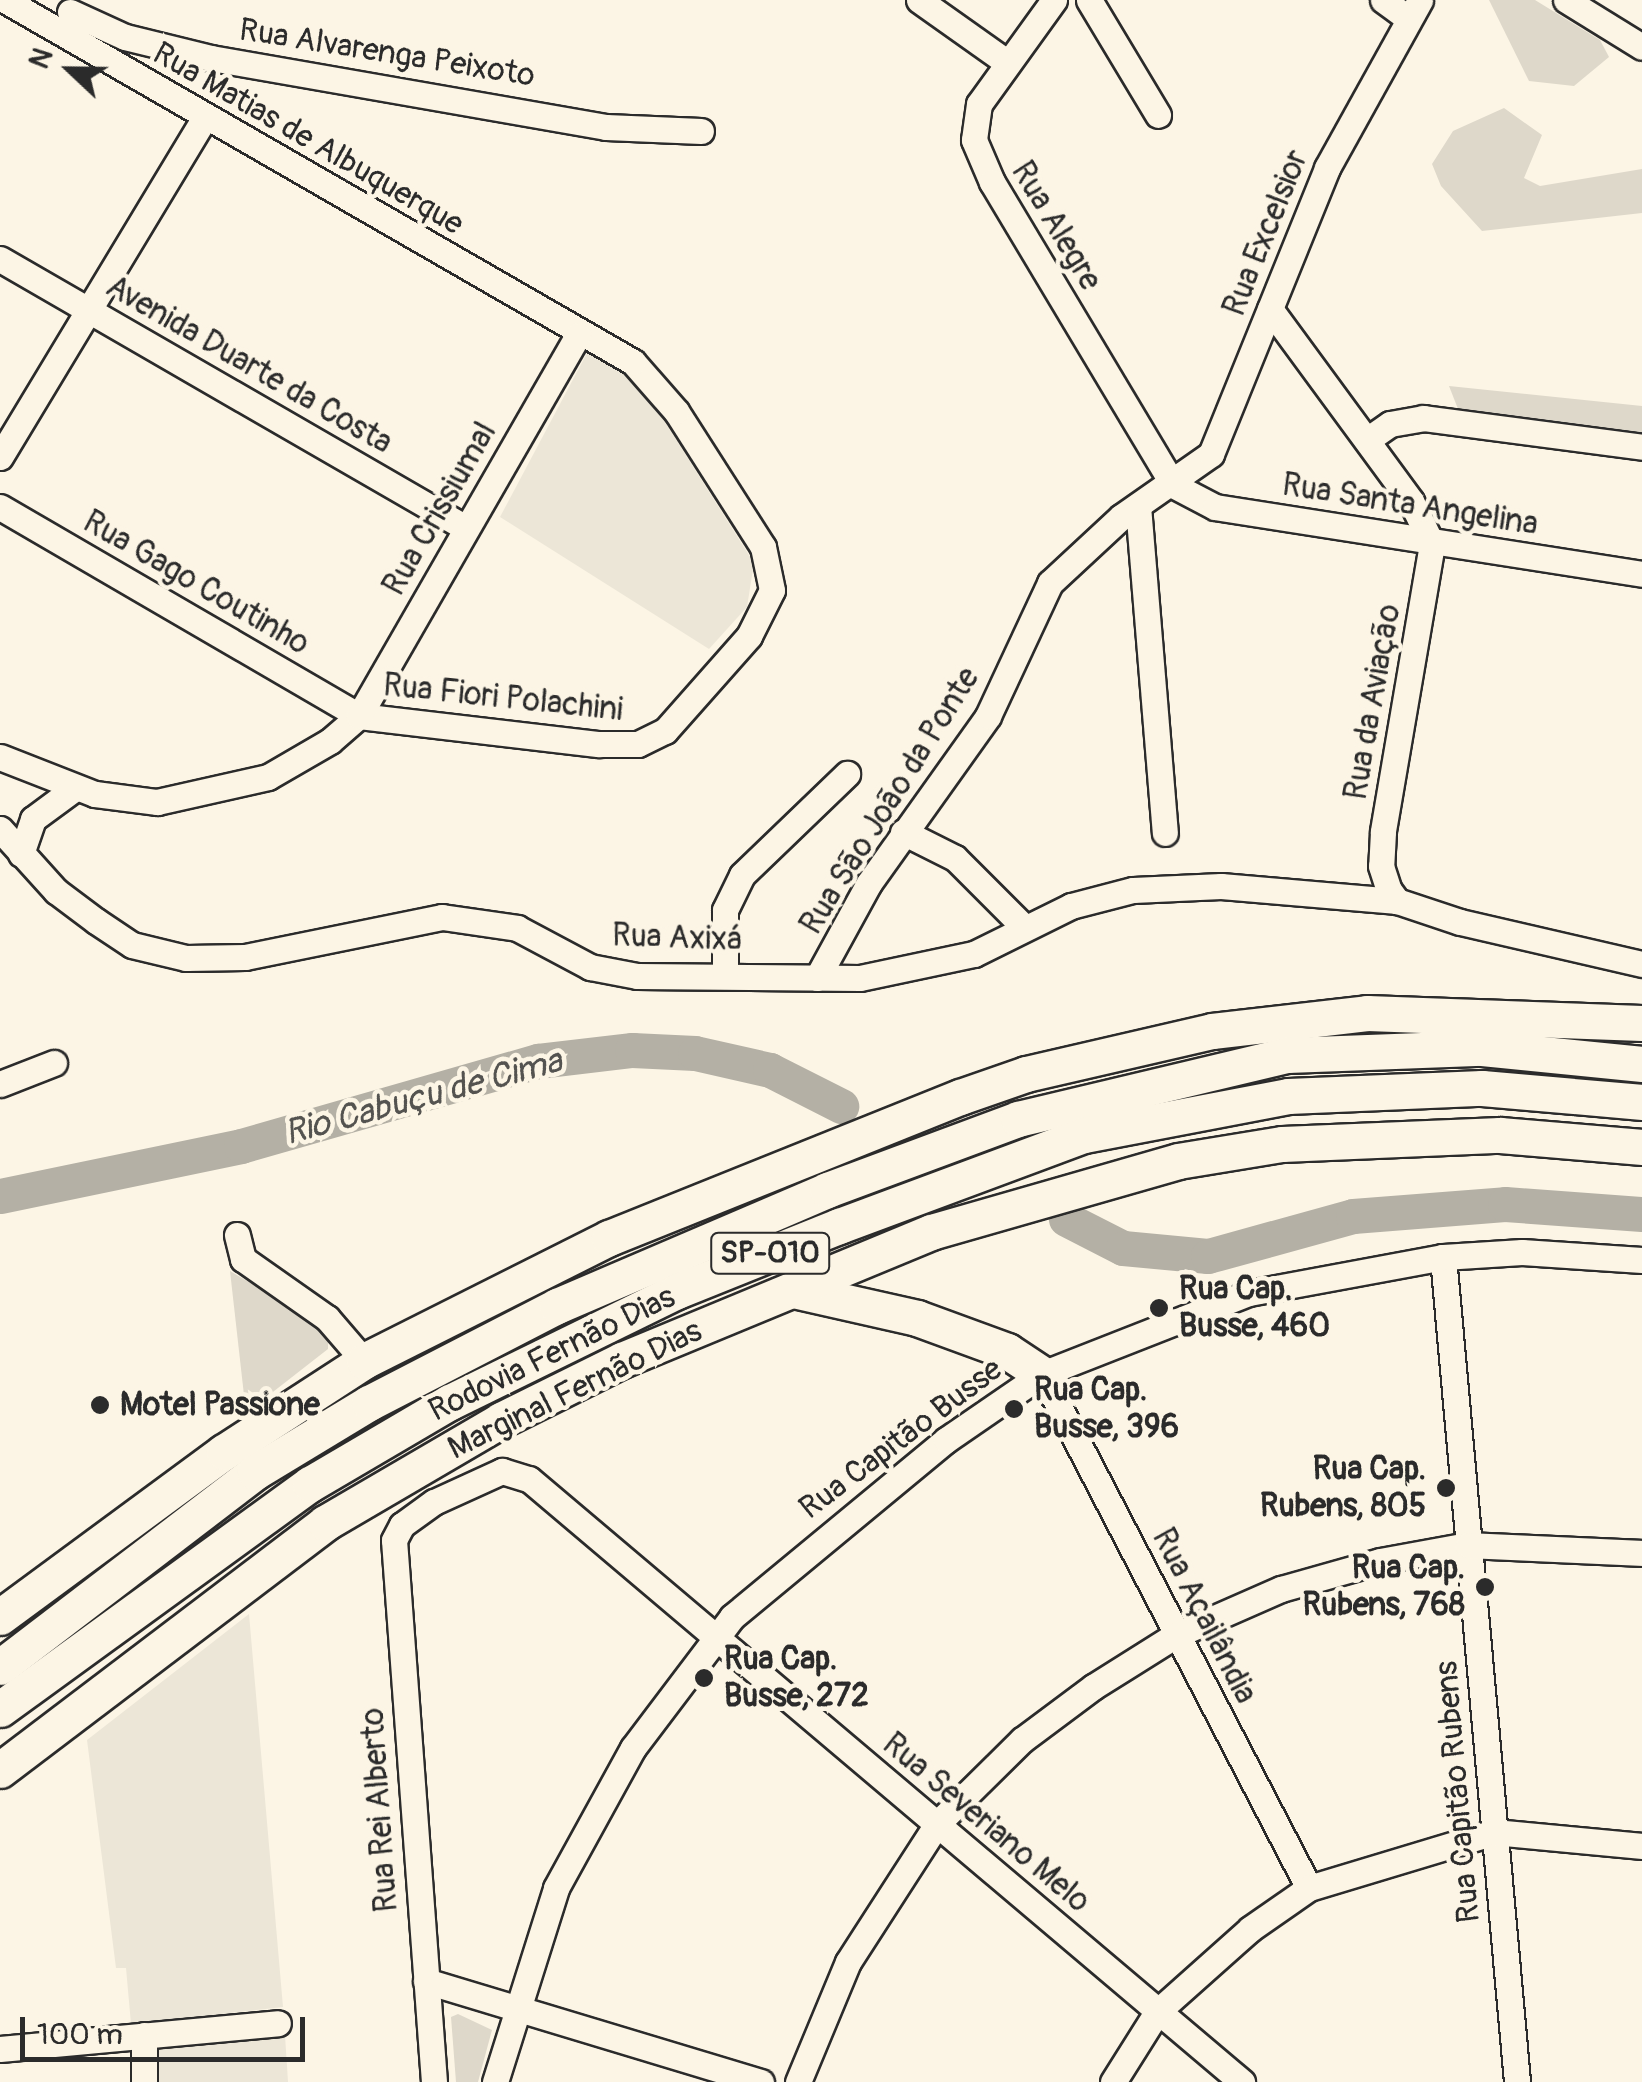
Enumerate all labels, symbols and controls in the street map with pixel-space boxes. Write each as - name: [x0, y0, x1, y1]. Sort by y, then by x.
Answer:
- street label: Rua Alvarenga Peixoto: [237, 11, 537, 95]
- north arrow: [20, 20, 120, 120]
- street label: Rua Matias de Albuquerque: [146, 34, 470, 244]
- text: N: [22, 43, 61, 74]
- street label: Rua Excelsior: [1215, 144, 1317, 322]
- street label: Rua Alegre: [1003, 155, 1109, 297]
- street label: Avenida Duarte da Costa: [99, 267, 399, 463]
- street label: Rua Crissiumal: [375, 416, 505, 602]
- street label: Rua Santa Angelina: [1279, 466, 1541, 544]
- street label: Rua Gago Coutinho: [76, 503, 316, 663]
- street label: Rua da Aviação: [1337, 601, 1409, 803]
- street label: Rua São João da Ponte: [792, 660, 988, 942]
- street label: Rua Fiori Polachini: [381, 666, 625, 730]
- street label: Rua Axixá: [611, 917, 743, 959]
- water label: Rio Cabuçu de Cima: [280, 1040, 566, 1154]
- road number: SP-010: [710, 1228, 830, 1278]
- place label: Rua Cap. Busse, 460: [1179, 1271, 1330, 1346]
- street label: Rodovia Fernão Dias: [423, 1278, 681, 1430]
- marker: Rua Cap. Busse, 460: [1148, 1297, 1170, 1319]
- street label: Marginal Fernão Dias: [442, 1312, 708, 1468]
- street label: Rua Capitão Busse: [792, 1350, 1010, 1528]
- place label: Rua Cap. Busse, 396: [1034, 1372, 1179, 1447]
- place label: Motel Passione: [120, 1386, 320, 1424]
- marker: Motel Passione: [89, 1394, 111, 1416]
- marker: Rua Cap. Busse, 396: [1003, 1398, 1025, 1420]
- place label: Rua Cap. Rubens, 805: [1260, 1451, 1426, 1526]
- marker: Rua Cap. Rubens, 805: [1435, 1477, 1457, 1499]
- street label: Rua Açailândia: [1143, 1522, 1265, 1710]
- place label: Rua Cap. Rubens, 768: [1303, 1550, 1465, 1625]
- marker: Rua Cap. Rubens, 768: [1474, 1576, 1496, 1598]
- place label: Rua Cap. Busse, 272: [724, 1641, 869, 1716]
- street label: Rua Capitão Rubens: [1427, 1659, 1489, 1925]
- marker: Rua Cap. Busse, 272: [693, 1667, 715, 1689]
- street label: Rua Rei Alberto: [354, 1707, 406, 1913]
- street label: Rua Severiano Melo: [875, 1725, 1097, 1921]
- scale bar: [25, 1997, 310, 2059]
- text: 100 m: [37, 2016, 123, 2053]

